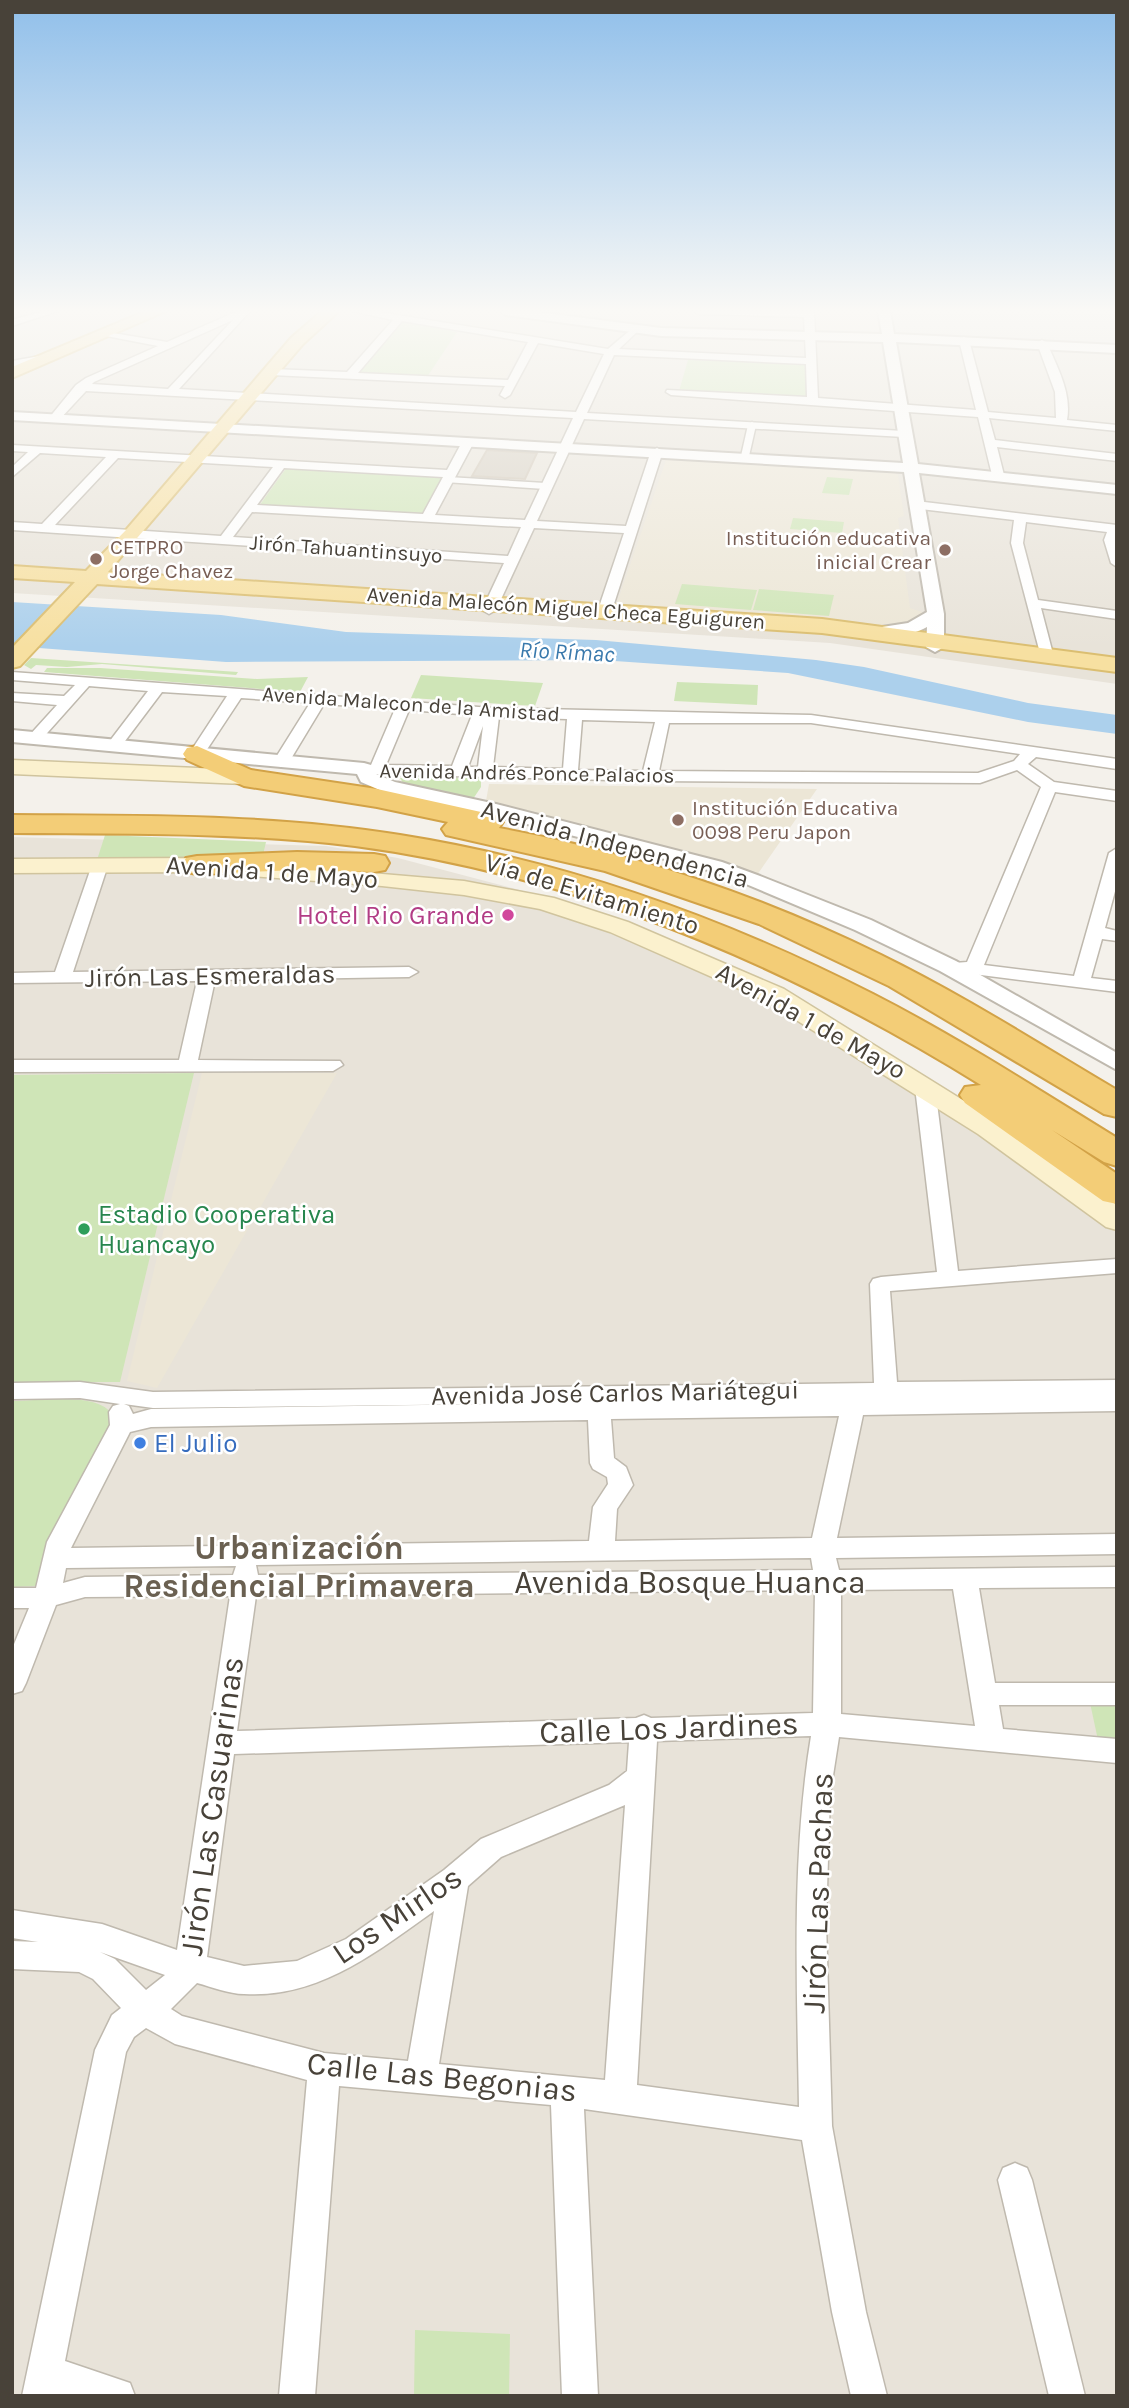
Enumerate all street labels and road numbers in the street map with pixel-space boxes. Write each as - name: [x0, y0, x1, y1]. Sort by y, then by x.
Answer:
- street label: Jirón Tahuantinsuyo: [249, 530, 443, 568]
- street label: Avenida Malecón Miguel Checa Eguiguren: [366, 582, 766, 634]
- street label: Avenida Malecon de la Amistad: [261, 682, 561, 726]
- street label: Avenida Andrés Ponce Palacios: [379, 758, 675, 788]
- street label: Avenida Independencia: [478, 793, 752, 895]
- street label: Vía de Evitamiento: [481, 847, 703, 941]
- street label: Avenida 1 de Mayo: [165, 849, 379, 895]
- street label: Avenida 1 de Mayo: [711, 956, 911, 1086]
- street label: Jirón Las Esmeraldas: [85, 958, 335, 994]
- street label: Avenida José Carlos Mariátegui: [431, 1374, 799, 1412]
- street label: Avenida Bosque Huanca: [514, 1564, 866, 1601]
- street label: Jirón Las Casuarinas: [173, 1654, 251, 1958]
- street label: Calle Los Jardines: [539, 1705, 799, 1751]
- street label: Jirón Las Pachas: [795, 1772, 841, 2014]
- street label: Los Mirlos: [325, 1858, 469, 1972]
- street label: Calle Las Begonias: [305, 2044, 579, 2110]

